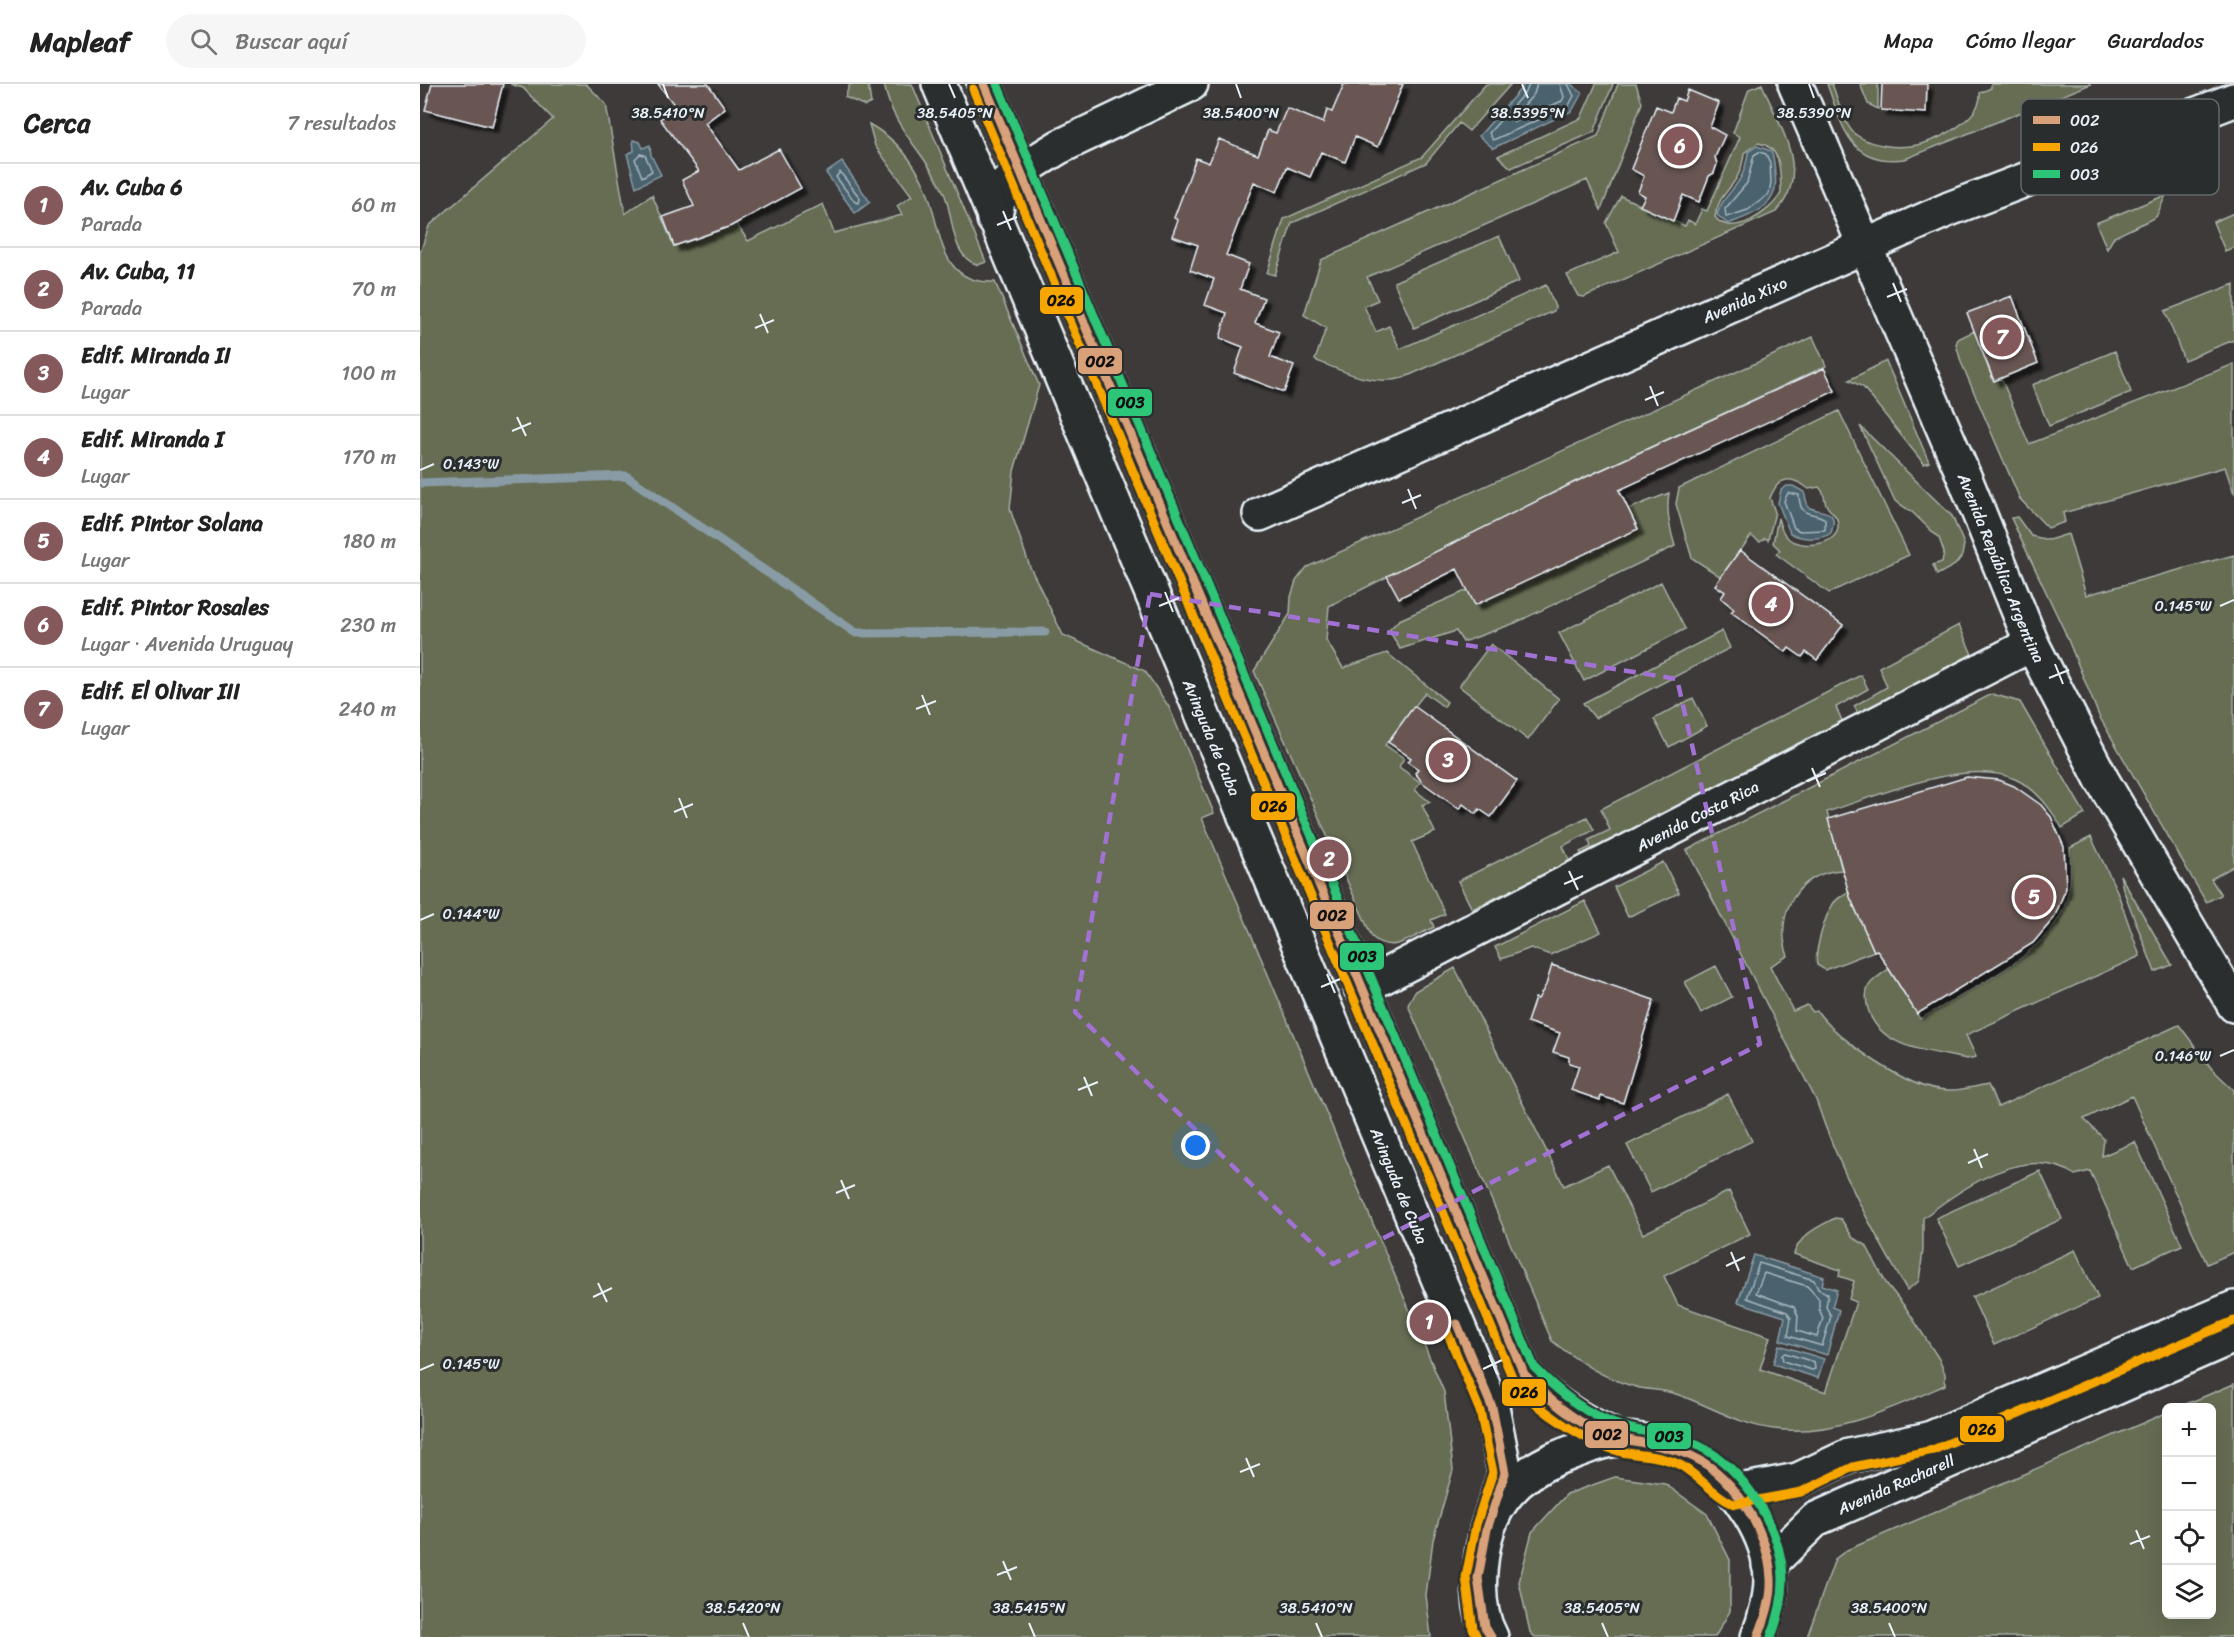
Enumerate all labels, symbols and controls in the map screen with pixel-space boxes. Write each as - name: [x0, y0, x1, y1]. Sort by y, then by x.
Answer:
- search box: [166, 14, 586, 68]
- text: Mapleaf: [30, 17, 130, 66]
- text: Buscar aquí: [235, 22, 347, 61]
- text: Mapa: [1884, 22, 1933, 60]
- text: Cómo llegar: [1966, 22, 2075, 60]
- text: Guardados: [2108, 22, 2204, 60]
- icon: search: [187, 25, 220, 58]
- legend: [2021, 99, 2219, 195]
- text: Cerca: [24, 100, 90, 146]
- text: 38.5410°N: [631, 100, 705, 126]
- text: 38.5405°N: [917, 100, 994, 126]
- text: 38.5400°N: [1203, 100, 1280, 126]
- text: 38.5395°N: [1491, 100, 1566, 126]
- text: 38.5390°N: [1777, 100, 1852, 126]
- text: 7 resultados: [288, 106, 396, 141]
- text: 002: [2070, 106, 2099, 135]
- pin: 6: [1660, 124, 1700, 168]
- text: 026: [2070, 133, 2098, 162]
- text: 003: [2070, 160, 2099, 189]
- text: Av. Cuba 6: [81, 168, 183, 207]
- text: 1: [39, 188, 48, 223]
- text: 60 m: [351, 188, 396, 223]
- text: Parada: [81, 207, 142, 242]
- text: Av. Cuba, 11: [81, 252, 195, 291]
- street label: Avenida Xixo: [1697, 268, 1792, 331]
- text: 2: [38, 272, 49, 307]
- text: 70 m: [351, 272, 396, 307]
- line badge: 026: [1039, 286, 1084, 315]
- text: 026: [1047, 286, 1075, 315]
- text: Parada: [81, 291, 142, 326]
- pin: 7: [1982, 314, 2022, 360]
- text: Edif. Miranda II: [81, 336, 231, 375]
- line badge: 002: [1077, 347, 1123, 375]
- text: 002: [1085, 347, 1115, 376]
- text: 3: [38, 356, 49, 391]
- text: 100 m: [342, 356, 396, 391]
- text: Lugar: [81, 375, 129, 410]
- line badge: 003: [1107, 388, 1153, 417]
- text: 003: [1115, 388, 1145, 417]
- text: Edif. Miranda I: [81, 420, 224, 459]
- text: 4: [37, 440, 50, 475]
- text: 170 m: [343, 440, 396, 475]
- text: 0.143°W: [443, 451, 499, 477]
- text: Lugar: [81, 459, 129, 494]
- street label: Avenida República Argentina: [1949, 467, 2054, 668]
- text: Edif. Pintor Solana: [81, 504, 263, 543]
- text: 5: [37, 524, 50, 559]
- text: 180 m: [342, 524, 396, 559]
- text: Lugar: [81, 543, 129, 578]
- pin: 4: [1752, 582, 1790, 626]
- text: Edif. Pintor Rosales: [81, 588, 269, 627]
- text: 0.145°W: [2155, 593, 2212, 619]
- text: 6: [38, 608, 49, 643]
- text: 230 m: [340, 608, 396, 643]
- text: Lugar · Avenida Uruguay: [81, 627, 293, 662]
- text: Edif. El Olivar III: [81, 672, 240, 711]
- street label: Avinguda de Cuba: [1174, 673, 1249, 800]
- text: 7: [38, 692, 49, 727]
- text: 240 m: [339, 692, 396, 727]
- text: Lugar: [81, 711, 129, 746]
- pin: 3: [1428, 738, 1468, 782]
- street label: Avenida Costa Rica: [1630, 772, 1764, 860]
- line badge: 026: [1250, 792, 1296, 821]
- text: 026: [1259, 792, 1287, 821]
- pin: 2: [1310, 836, 1348, 882]
- pin: 5: [2014, 874, 2054, 920]
- text: 0.144°W: [442, 901, 500, 927]
- line badge: 002: [1309, 901, 1355, 930]
- text: 002: [1317, 901, 1347, 930]
- line badge: 003: [1339, 942, 1385, 971]
- text: 003: [1347, 942, 1377, 971]
- text: 0.146°W: [2155, 1043, 2212, 1069]
- street label: Avinguda de Cuba: [1362, 1122, 1437, 1249]
- your location: [1181, 1131, 1210, 1160]
- pin: 1: [1410, 1300, 1448, 1344]
- text: 0.145°W: [443, 1351, 500, 1377]
- line badge: 026: [1501, 1378, 1547, 1407]
- text: 026: [1510, 1378, 1538, 1407]
- map controls: [2162, 1403, 2216, 1619]
- button: +: [2162, 1403, 2216, 1457]
- line badge: 026: [1959, 1415, 2005, 1443]
- text: 026: [1968, 1415, 1996, 1444]
- line badge: 002: [1584, 1420, 1629, 1449]
- text: 002: [1592, 1420, 1622, 1449]
- line badge: 003: [1646, 1422, 1692, 1450]
- text: 003: [1654, 1422, 1684, 1451]
- street label: Avenida Racharell: [1832, 1445, 1960, 1523]
- button: −: [2162, 1457, 2216, 1511]
- button: locate: [2162, 1511, 2216, 1565]
- button: layers: [2162, 1565, 2216, 1619]
- text: 38.5420°N: [705, 1595, 781, 1621]
- text: 38.5415°N: [993, 1595, 1066, 1621]
- text: 38.5410°N: [1279, 1595, 1353, 1621]
- text: 38.5405°N: [1564, 1595, 1641, 1621]
- text: 38.5400°N: [1851, 1595, 1928, 1621]

